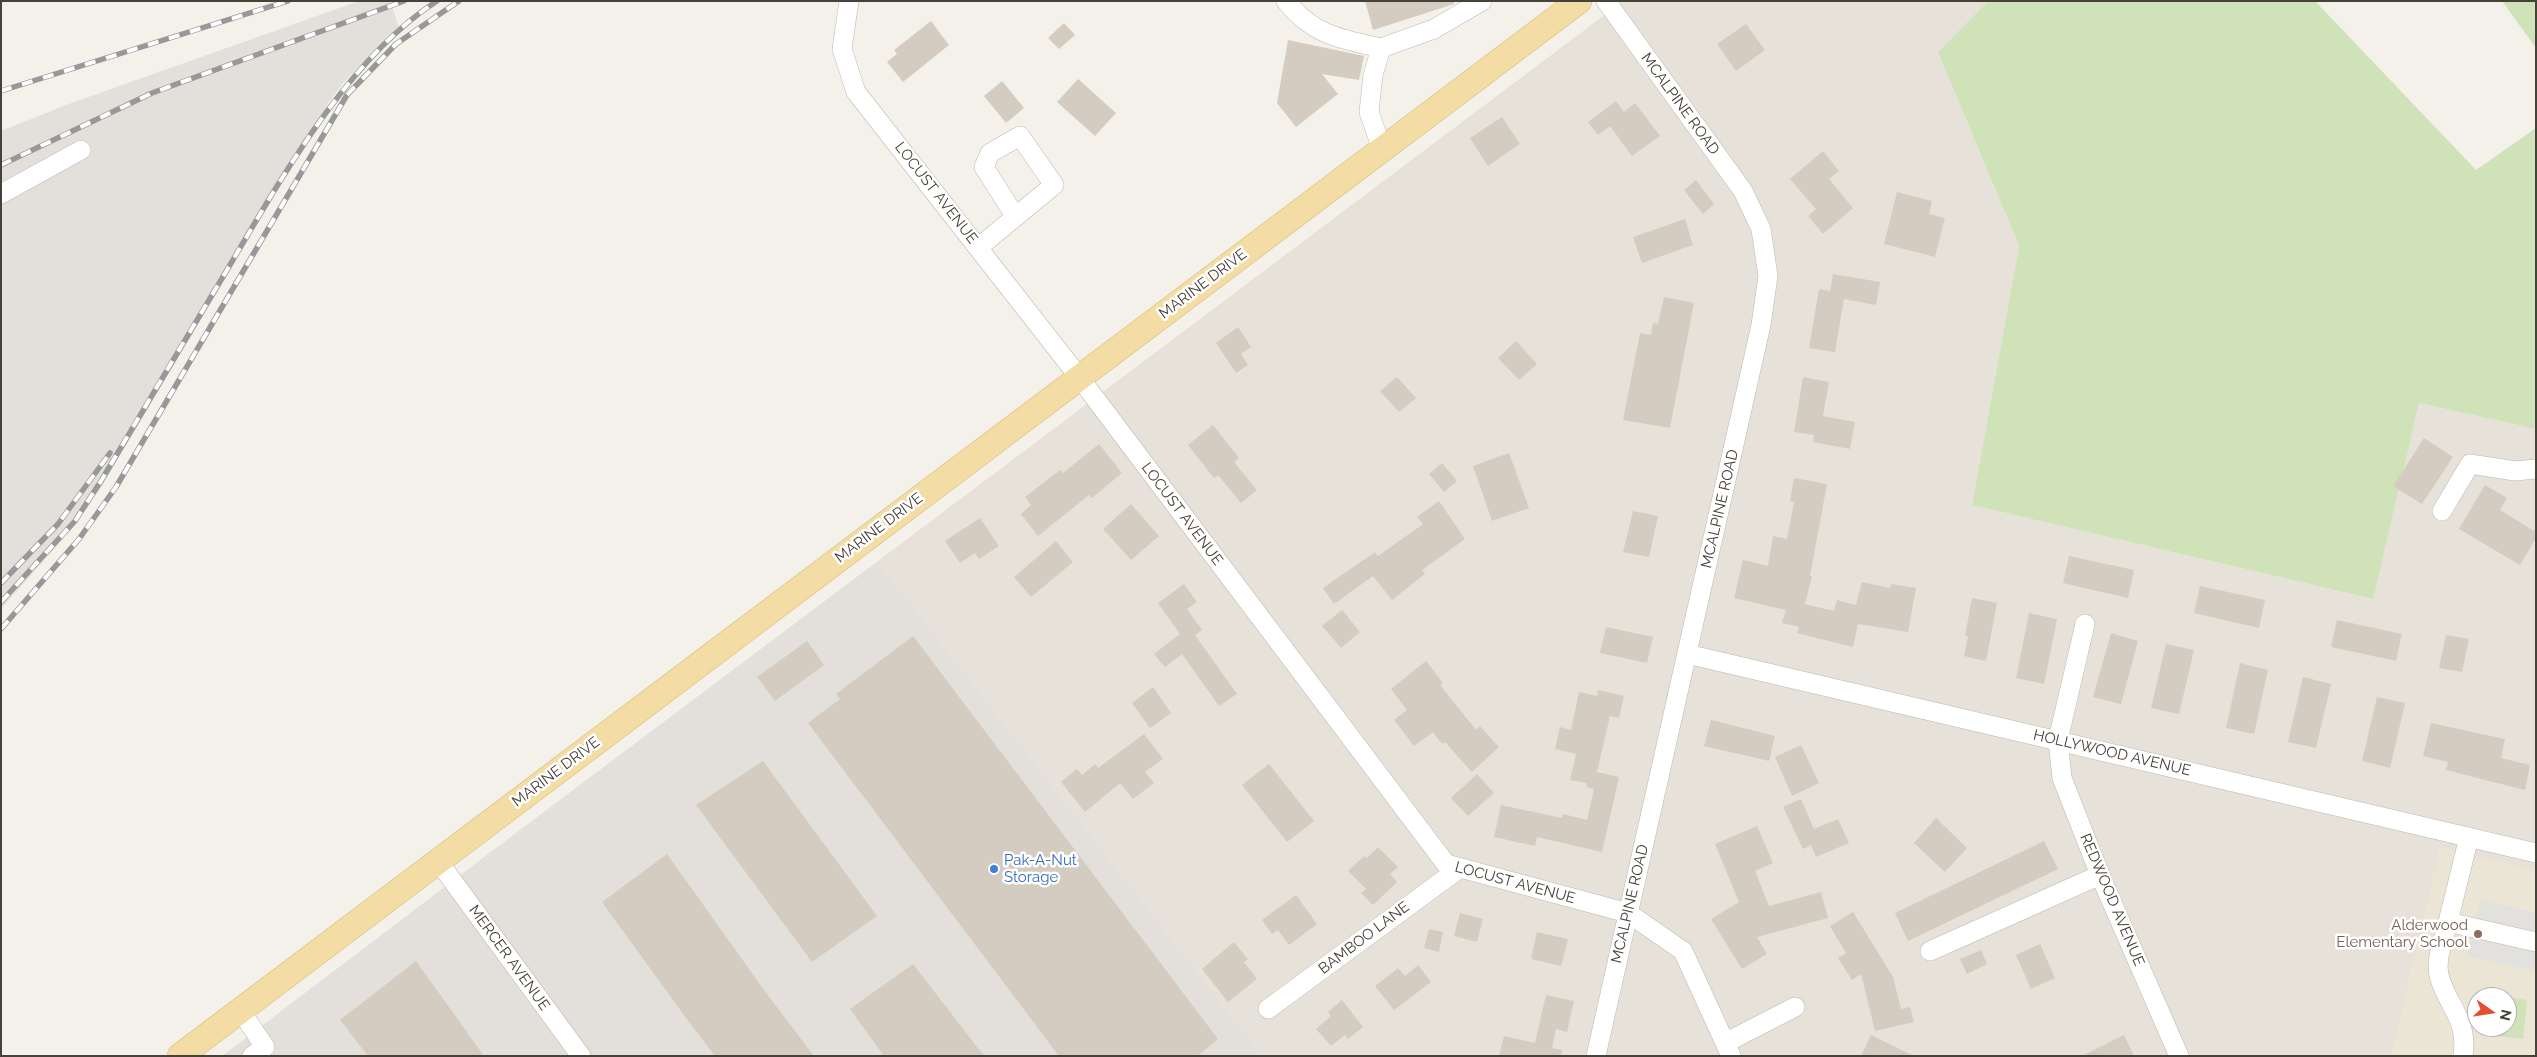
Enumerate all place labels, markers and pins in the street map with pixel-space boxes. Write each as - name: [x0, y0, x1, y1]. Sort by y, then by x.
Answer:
- place label: Pak-A-Nut Storage: [1004, 851, 1077, 886]
- marker: Pak-A-Nut Storage: [988, 863, 1000, 875]
- place label: Alderwood Elementary School: [2336, 916, 2468, 951]
- marker: Alderwood Elementary School: [2472, 928, 2484, 940]

